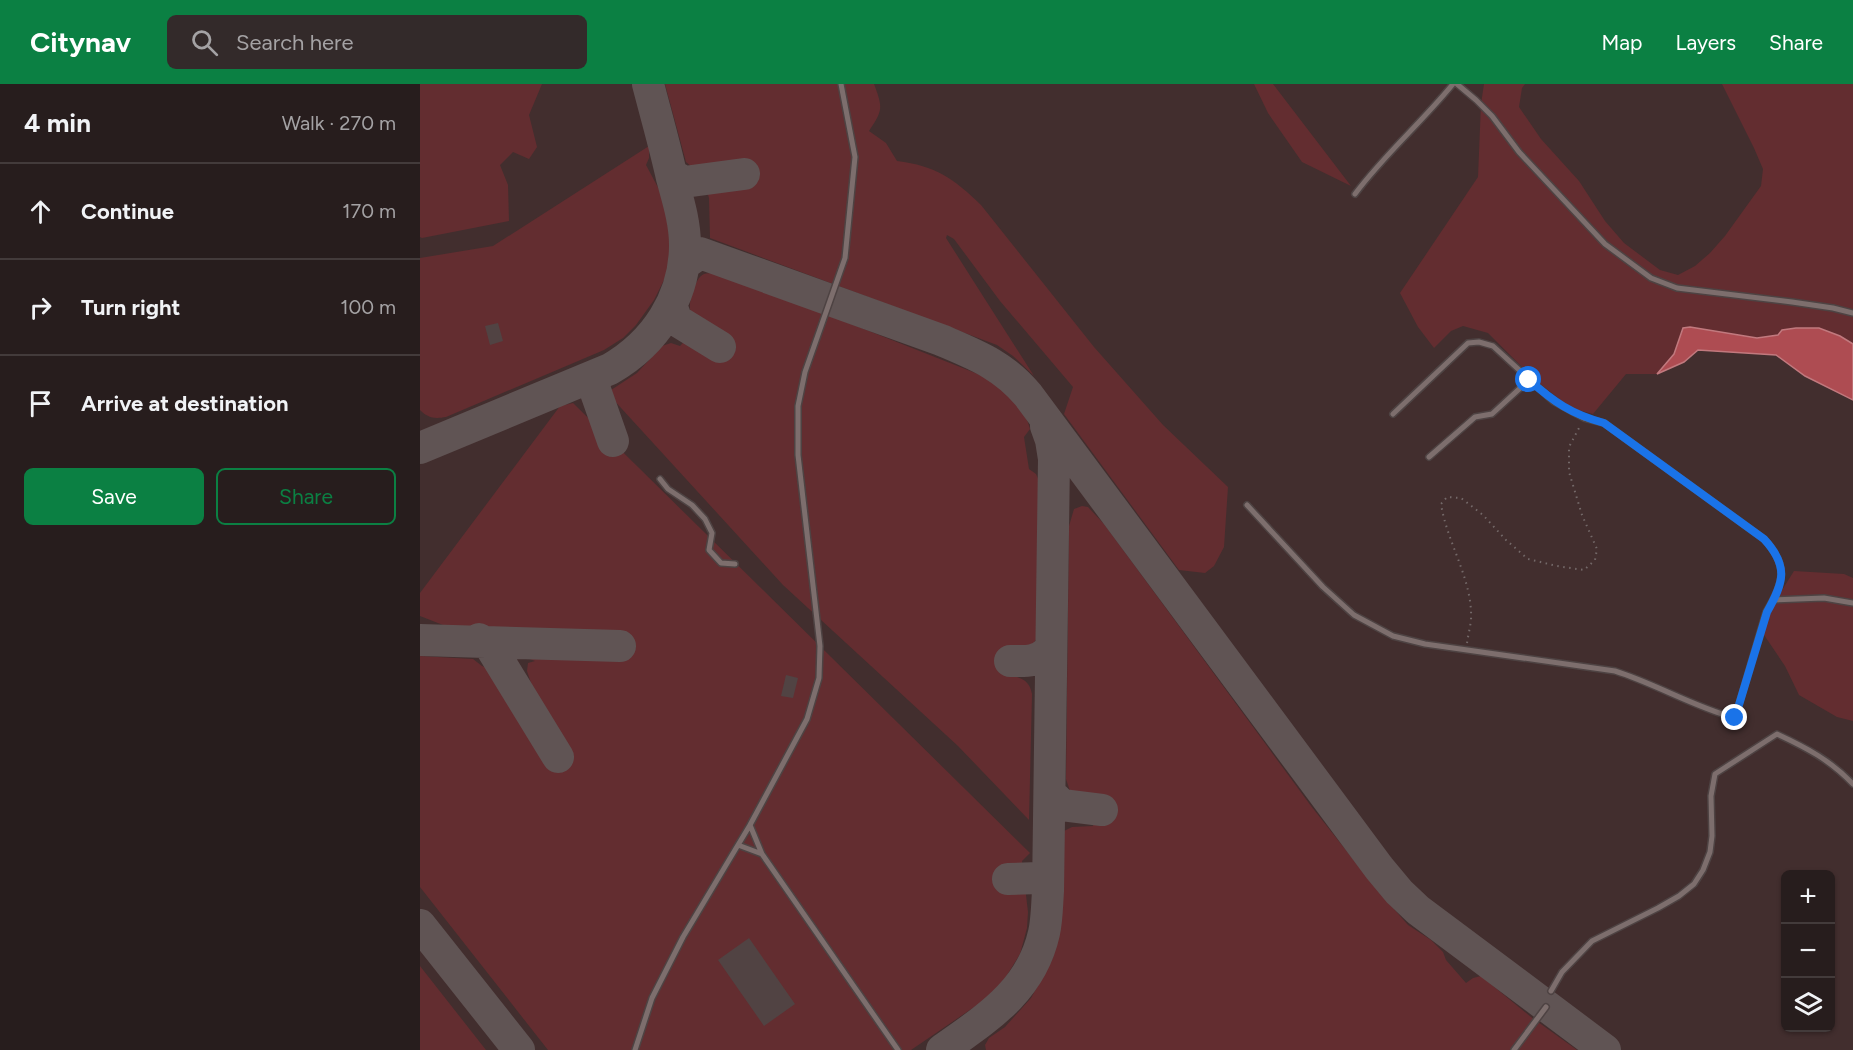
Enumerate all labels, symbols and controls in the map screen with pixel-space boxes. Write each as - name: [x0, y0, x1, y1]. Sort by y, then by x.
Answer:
- search box: [167, 15, 587, 69]
- text: Citynav: [30, 25, 131, 59]
- icon: search: [188, 26, 221, 59]
- text: Search here: [236, 29, 354, 56]
- text: Map: [1602, 30, 1642, 55]
- text: Layers: [1675, 30, 1736, 55]
- text: Share: [1769, 30, 1823, 55]
- text: 4 min: [24, 107, 91, 139]
- text: Walk · 270 m: [282, 111, 396, 135]
- icon: ahead: [24, 195, 57, 228]
- text: Continue: [81, 198, 174, 225]
- text: 170 m: [342, 199, 396, 223]
- icon: right: [24, 291, 57, 324]
- text: Turn right: [81, 294, 180, 321]
- text: 100 m: [340, 295, 396, 319]
- route start: [1515, 366, 1541, 392]
- icon: arrive: [24, 387, 57, 420]
- text: Arrive at destination: [81, 390, 289, 417]
- button: Save: [24, 468, 204, 525]
- button: Share: [216, 468, 396, 525]
- route end: [1721, 704, 1747, 730]
- map controls: [1781, 870, 1835, 1032]
- button: +: [1781, 870, 1835, 924]
- button: −: [1781, 924, 1835, 978]
- button: layers: [1781, 978, 1835, 1032]

